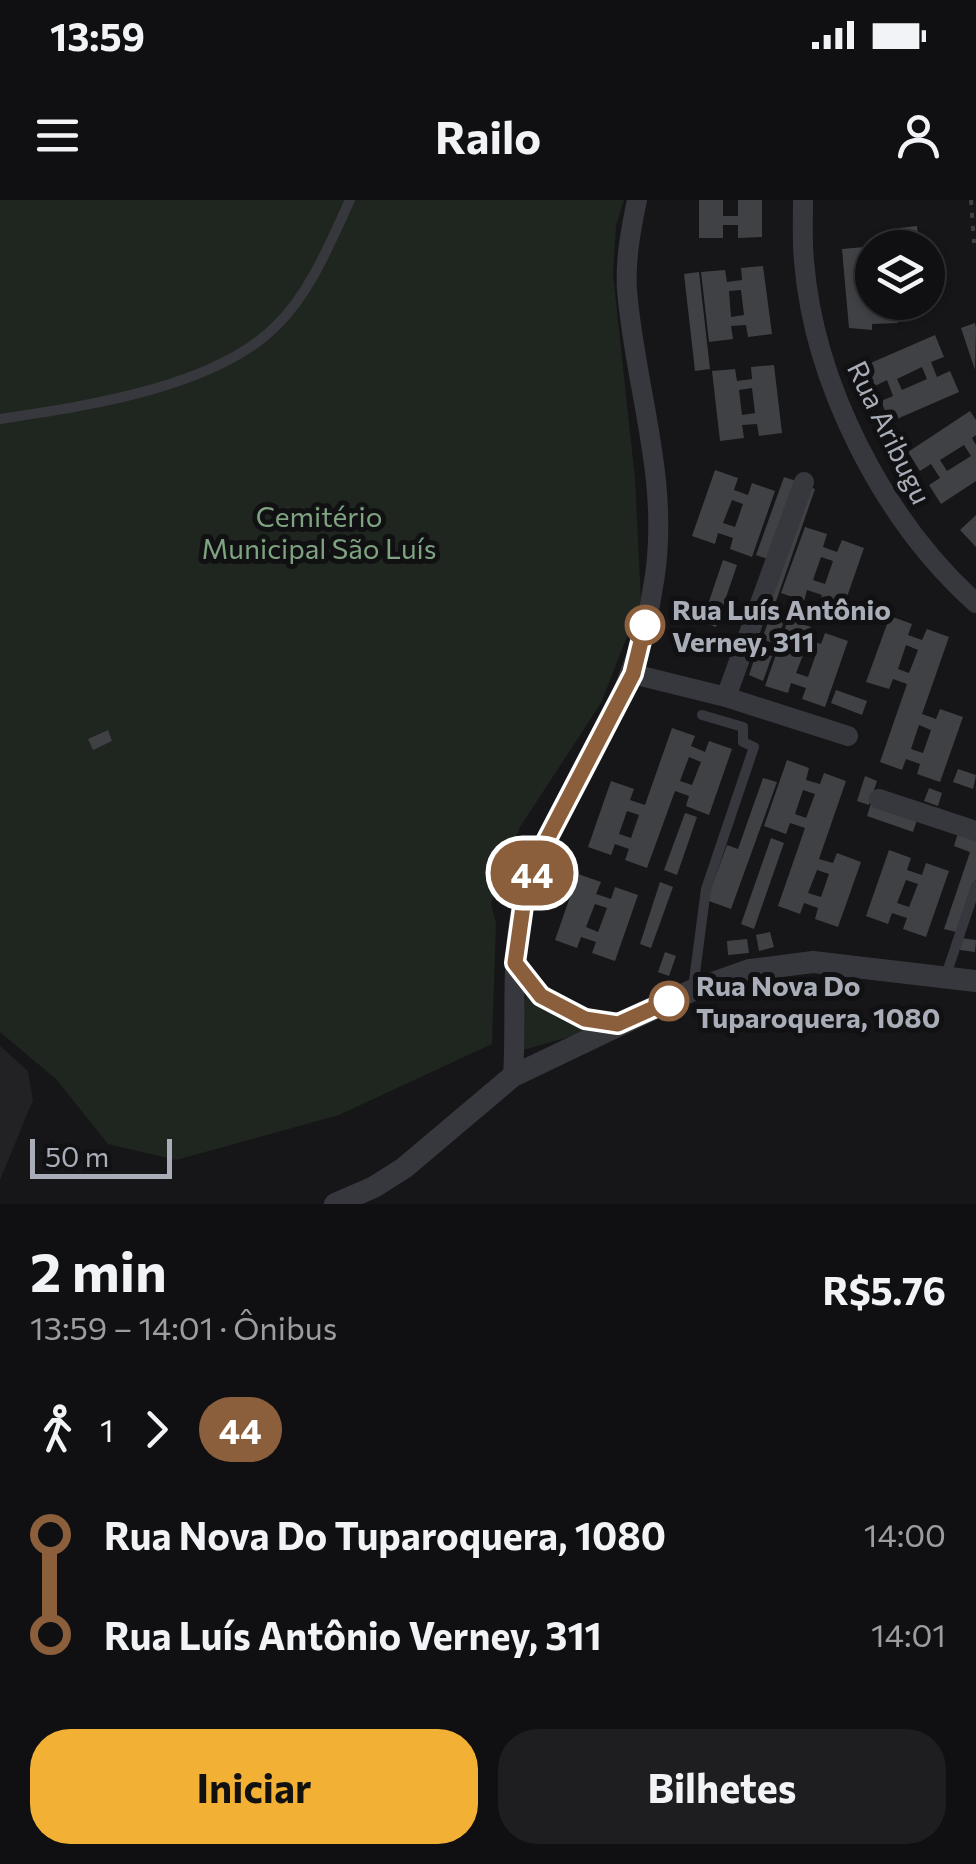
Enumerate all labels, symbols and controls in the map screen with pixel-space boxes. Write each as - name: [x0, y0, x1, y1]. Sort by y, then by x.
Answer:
- text: 13:59: [50, 12, 145, 59]
- icon: menu: [30, 108, 85, 163]
- text: Railo: [435, 108, 541, 163]
- icon: person: [891, 108, 946, 163]
- map controls: [855, 230, 945, 320]
- button: layers: [855, 230, 945, 320]
- street label: Rua Aribugu: [841, 355, 939, 509]
- park label: Cemitério Municipal São Luís: [202, 499, 436, 565]
- place label: Rua Luís Antônio Verney, 311: [672, 592, 891, 658]
- marker: Rua Luís Antônio Verney, 311: [626, 606, 664, 644]
- line badge: 44: [487, 840, 577, 906]
- text: 44: [511, 852, 553, 895]
- place label: Rua Nova Do Tuparoquera, 1080: [696, 968, 940, 1034]
- marker: Rua Nova Do Tuparoquera, 1080: [650, 982, 688, 1020]
- scale bar: [30, 1134, 172, 1178]
- text: 50 m: [45, 1139, 109, 1173]
- text: 2 min: [30, 1236, 167, 1303]
- text: R$5.76: [822, 1266, 946, 1313]
- text: 13:59 – 14:01 · Ônibus: [30, 1307, 337, 1347]
- icon: walk: [30, 1402, 85, 1457]
- icon: forward: [129, 1402, 184, 1457]
- text: 44: [219, 1408, 262, 1451]
- text: 1: [100, 1409, 114, 1449]
- text: Rua Nova Do Tuparoquera, 1080: [104, 1511, 666, 1558]
- text: 14:00: [864, 1514, 946, 1554]
- text: Rua Luís Antônio Verney, 311: [104, 1611, 602, 1658]
- text: 14:01: [871, 1614, 946, 1654]
- button: Iniciar: [30, 1729, 478, 1844]
- button: Bilhetes: [498, 1729, 946, 1844]

